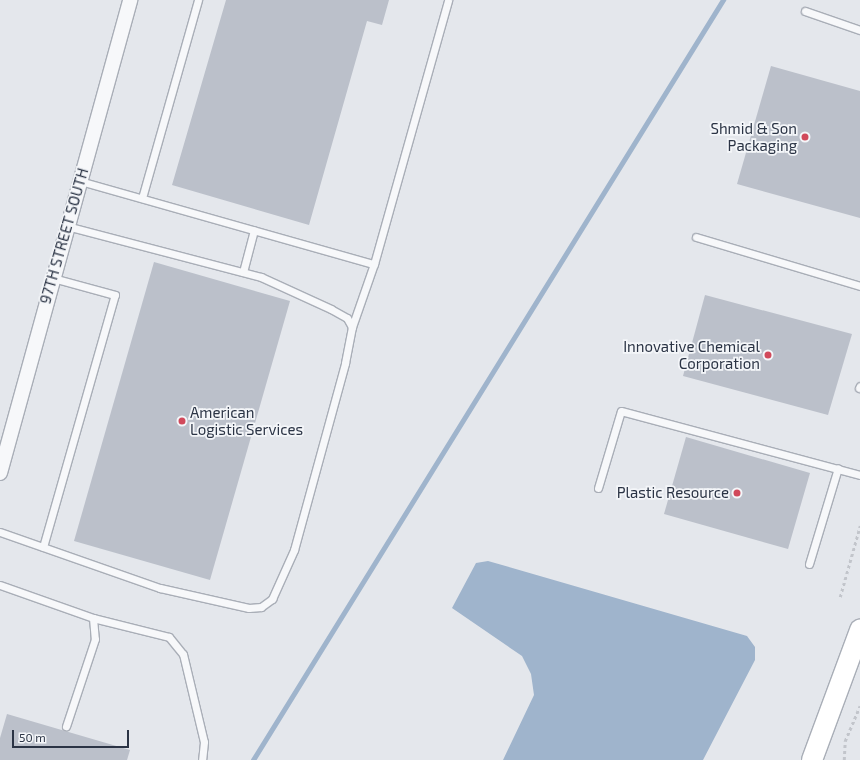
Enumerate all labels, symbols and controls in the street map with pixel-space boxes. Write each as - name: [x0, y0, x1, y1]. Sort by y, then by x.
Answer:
- place label: Shmid & Son Packaging: [710, 119, 797, 154]
- marker: Shmid & Son Packaging: [800, 132, 810, 142]
- street label: 97TH STREET SOUTH: [36, 166, 92, 306]
- place label: Innovative Chemical Corporation: [623, 337, 760, 372]
- marker: Innovative Chemical Corporation: [763, 350, 773, 360]
- place label: American Logistic Services: [190, 403, 303, 438]
- marker: American Logistic Services: [177, 416, 187, 426]
- place label: Plastic Resource: [617, 484, 729, 502]
- marker: Plastic Resource: [732, 488, 742, 498]
- scale bar: [14, 722, 131, 748]
- text: 50 m: [19, 730, 46, 744]

